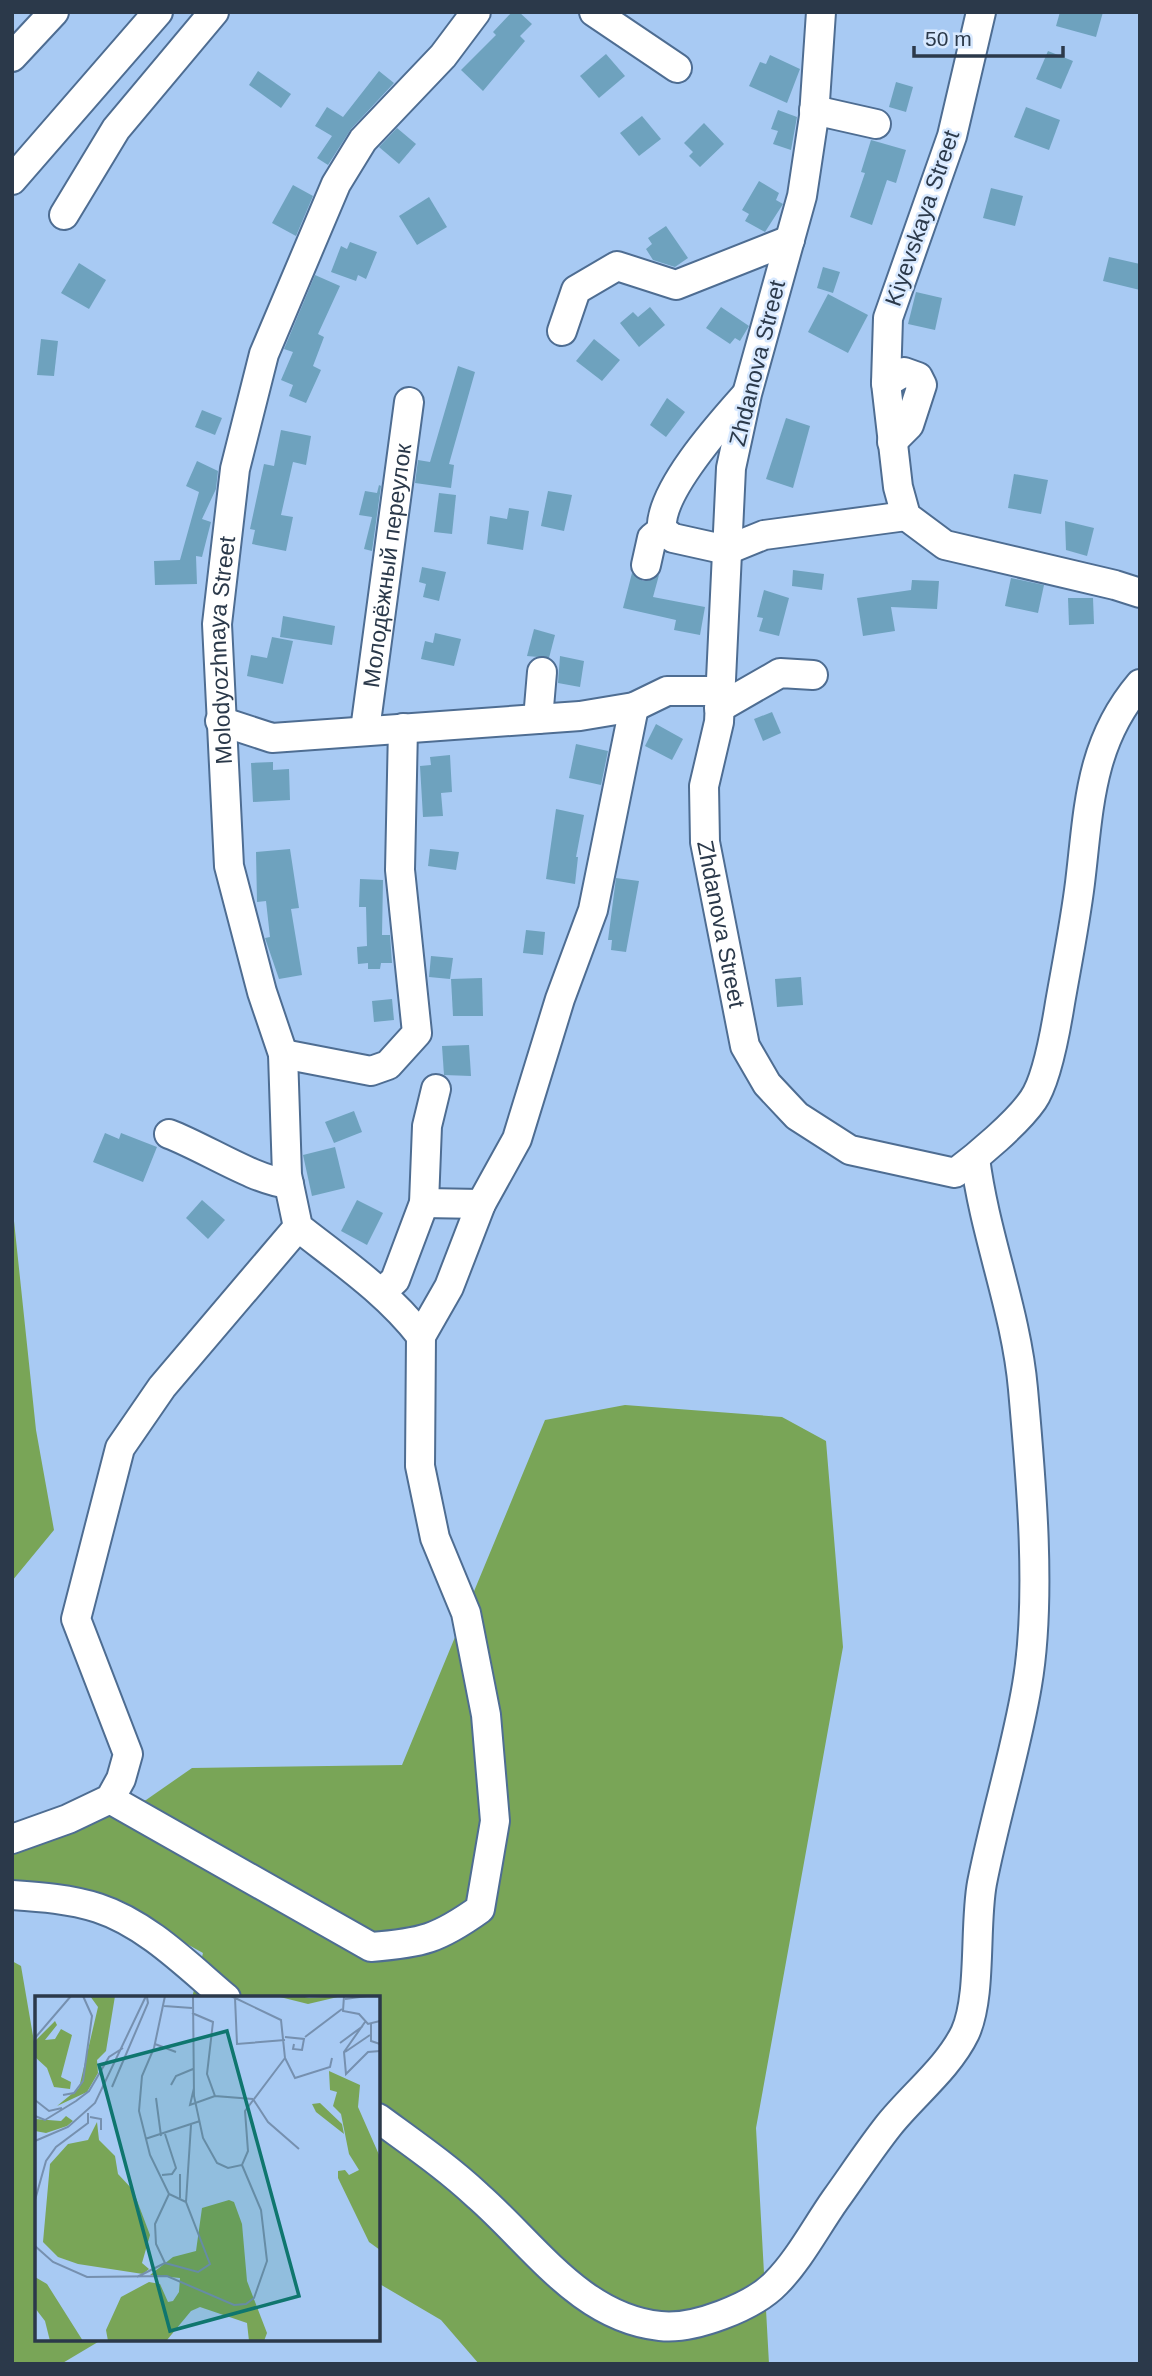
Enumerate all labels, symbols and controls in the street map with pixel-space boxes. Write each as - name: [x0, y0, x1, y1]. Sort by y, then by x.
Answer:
- scale bar: [914, 14, 1063, 58]
- text: 50 m: [925, 27, 972, 50]
- street label: Kiyevskaya Street: [880, 126, 964, 309]
- street label: Zhdanova Street: [724, 277, 790, 449]
- street label: Молодёжный переулок: [358, 441, 416, 689]
- street label: Molodyozhnaya Street: [204, 534, 240, 765]
- street label: Zhdanova Street: [692, 838, 750, 1011]
- inset map: [35, 1996, 380, 2341]

